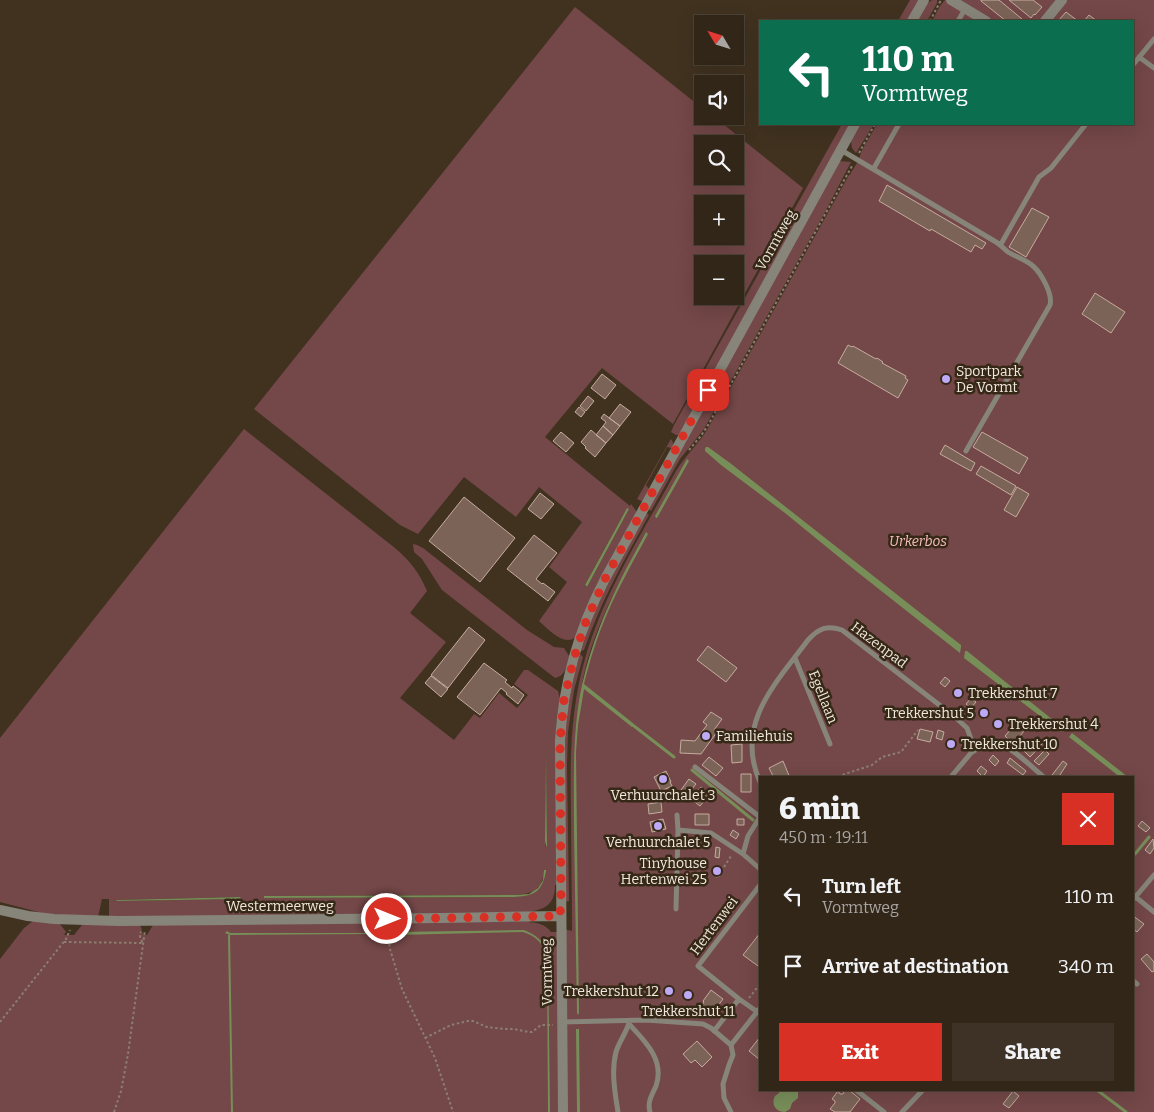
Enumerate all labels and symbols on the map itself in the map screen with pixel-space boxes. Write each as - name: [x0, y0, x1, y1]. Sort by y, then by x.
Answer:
- north arrow: [694, 15, 744, 65]
- street label: Vormtweg: [752, 206, 800, 274]
- place label: Sportpark De Vormt: [956, 363, 1022, 396]
- pin: [687, 369, 729, 411]
- marker: Sportpark De Vormt: [940, 373, 952, 385]
- park label: Urkerbos: [889, 533, 947, 550]
- street label: Hazenpad: [847, 618, 911, 672]
- street label: Egellaan: [805, 668, 841, 726]
- place label: Trekkershut 7: [968, 685, 1057, 702]
- marker: Trekkershut 7: [952, 687, 964, 699]
- place label: Trekkershut 5: [884, 705, 974, 722]
- marker: Trekkershut 5: [978, 707, 990, 719]
- place label: Trekkershut 4: [1008, 716, 1098, 733]
- marker: Trekkershut 4: [992, 718, 1004, 730]
- place label: Familiehuis: [716, 728, 793, 745]
- marker: Familiehuis: [700, 730, 712, 742]
- place label: Trekkershut 10: [961, 736, 1058, 753]
- marker: Trekkershut 10: [945, 738, 957, 750]
- marker: Verhuurchalet 3: [657, 773, 669, 785]
- place label: Verhuurchalet 3: [610, 787, 716, 804]
- marker: Verhuurchalet 5: [652, 820, 664, 832]
- place label: Verhuurchalet 5: [606, 834, 710, 851]
- place label: Tinyhouse Hertenwei 25: [621, 855, 707, 888]
- marker: Tinyhouse Hertenwei 25: [711, 865, 723, 877]
- position arrow: [360, 892, 412, 944]
- street label: Hertenwei: [687, 894, 741, 958]
- street label: Westermeerweg: [226, 898, 334, 915]
- street label: Vormtweg: [538, 938, 556, 1006]
- place label: Trekkershut 12: [564, 983, 659, 1000]
- marker: Trekkershut 12: [663, 985, 675, 997]
- marker: Trekkershut 11: [682, 989, 694, 1001]
- place label: Trekkershut 11: [641, 1003, 735, 1020]

